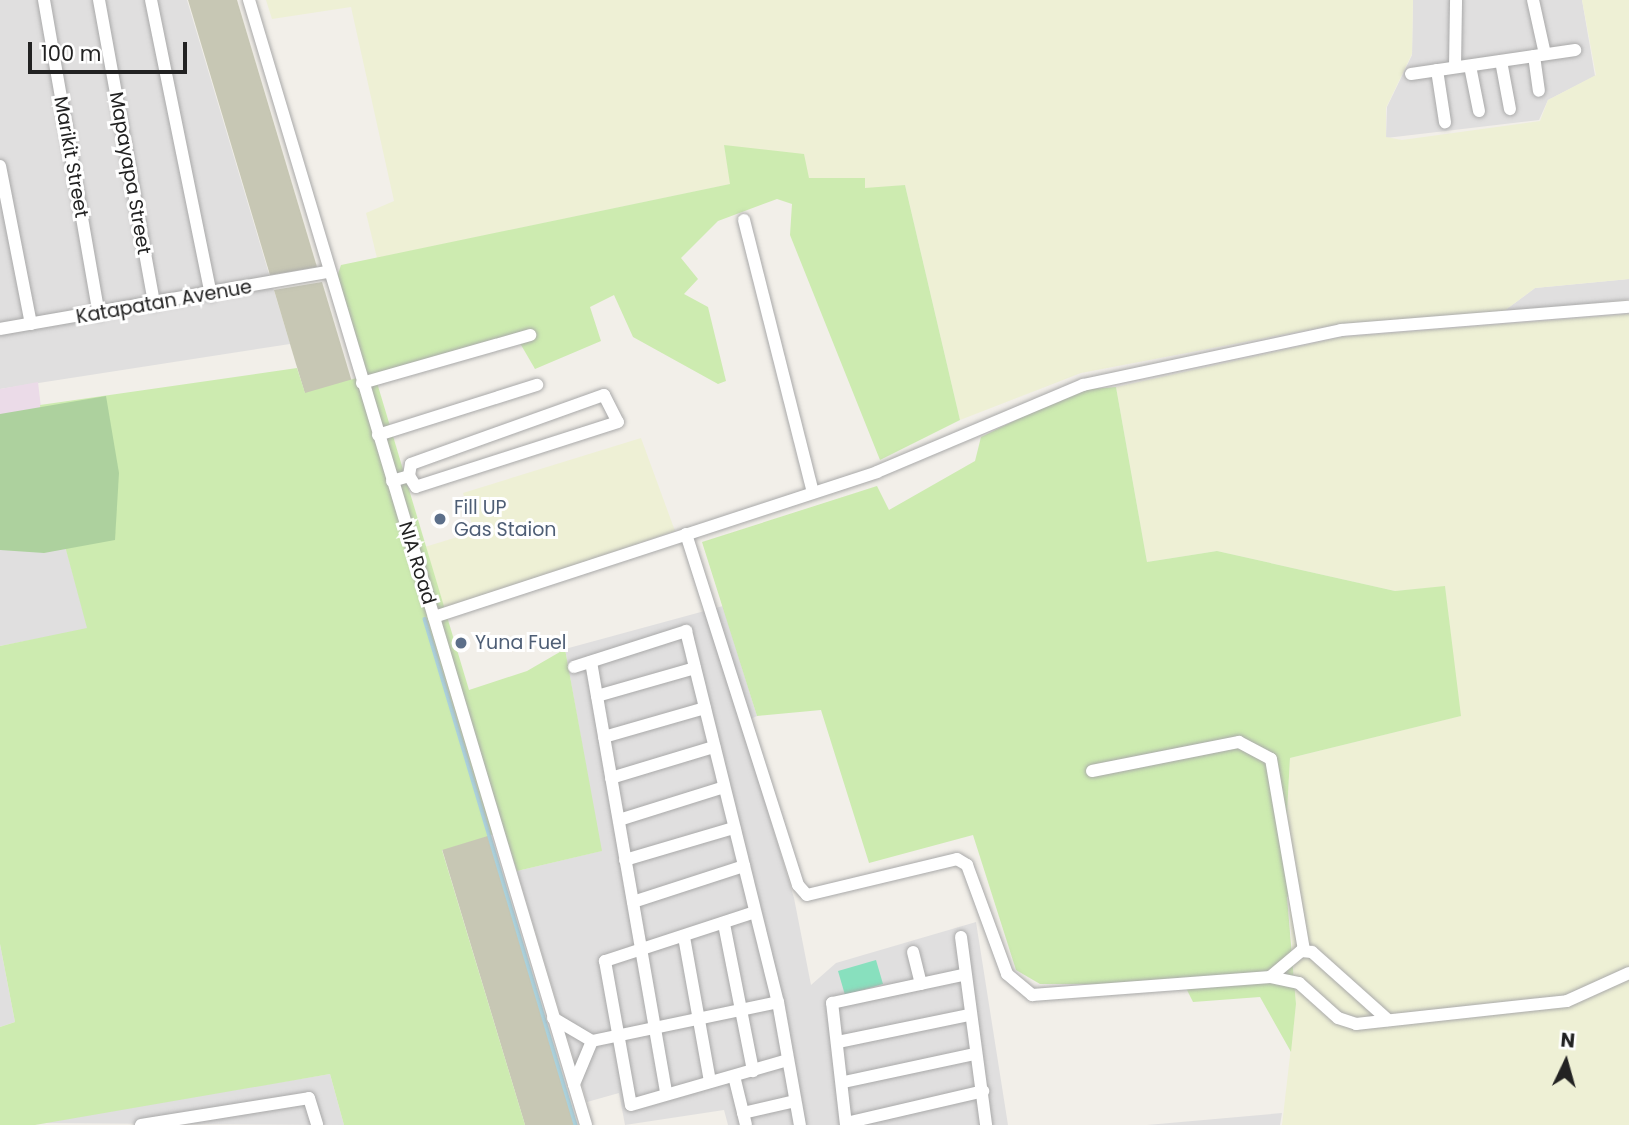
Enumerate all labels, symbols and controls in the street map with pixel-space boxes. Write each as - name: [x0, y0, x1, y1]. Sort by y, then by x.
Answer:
- scale bar: [32, 28, 191, 72]
- text: 100 m: [41, 39, 101, 68]
- street label: Mapayapa Street: [104, 90, 156, 256]
- street label: Marikit Street: [49, 94, 93, 220]
- street label: Katapatan Avenue: [74, 275, 254, 329]
- place label: Fill UP Gas Staion: [454, 497, 557, 541]
- marker: Fill UP Gas Staion: [432, 511, 448, 527]
- street label: NIA Road: [394, 519, 440, 607]
- place label: Yuna Fuel: [475, 632, 567, 654]
- marker: Yuna Fuel: [453, 635, 469, 651]
- north arrow: [1531, 1027, 1601, 1097]
- text: N: [1560, 1027, 1576, 1055]

